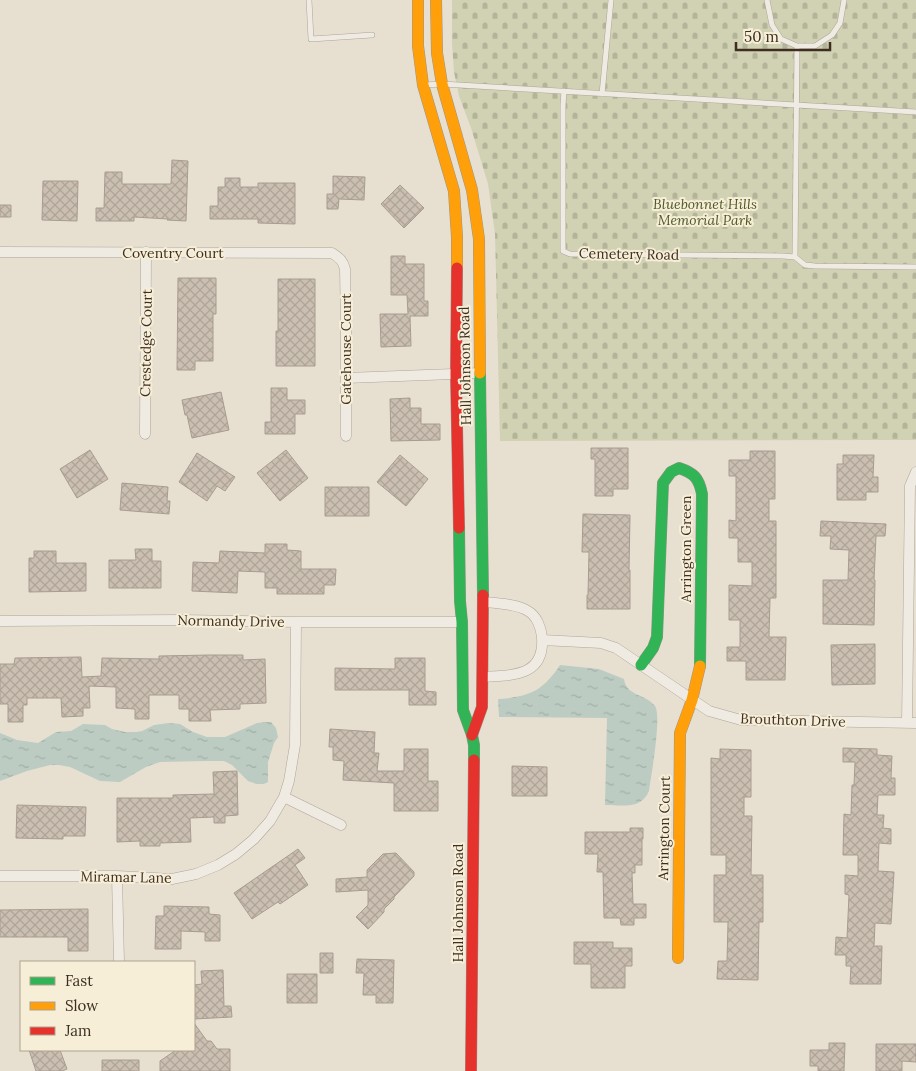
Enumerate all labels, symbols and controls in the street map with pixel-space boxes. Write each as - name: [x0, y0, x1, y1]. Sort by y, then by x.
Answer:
- scale bar: [736, 20, 830, 52]
- text: 50 m: [744, 27, 779, 46]
- park label: Bluebonnet Hills Memorial Park: [653, 195, 757, 229]
- street label: Coventry Court: [122, 244, 224, 262]
- street label: Cemetery Road: [579, 244, 679, 264]
- street label: Crestedge Court: [136, 288, 156, 397]
- street label: Gatehouse Court: [337, 293, 355, 405]
- street label: Hall Johnson Road: [455, 306, 475, 426]
- street label: Arrington Green: [677, 495, 695, 604]
- street label: Normandy Drive: [177, 611, 285, 631]
- street label: Brouthton Drive: [740, 709, 846, 731]
- street label: Arrington Court: [654, 775, 674, 882]
- street label: Hall Johnson Road: [449, 844, 467, 962]
- street label: Miramar Lane: [80, 867, 172, 887]
- legend: [20, 961, 195, 1051]
- text: Fast: [65, 971, 93, 990]
- text: Slow: [65, 996, 98, 1015]
- text: Jam: [64, 1021, 92, 1040]

